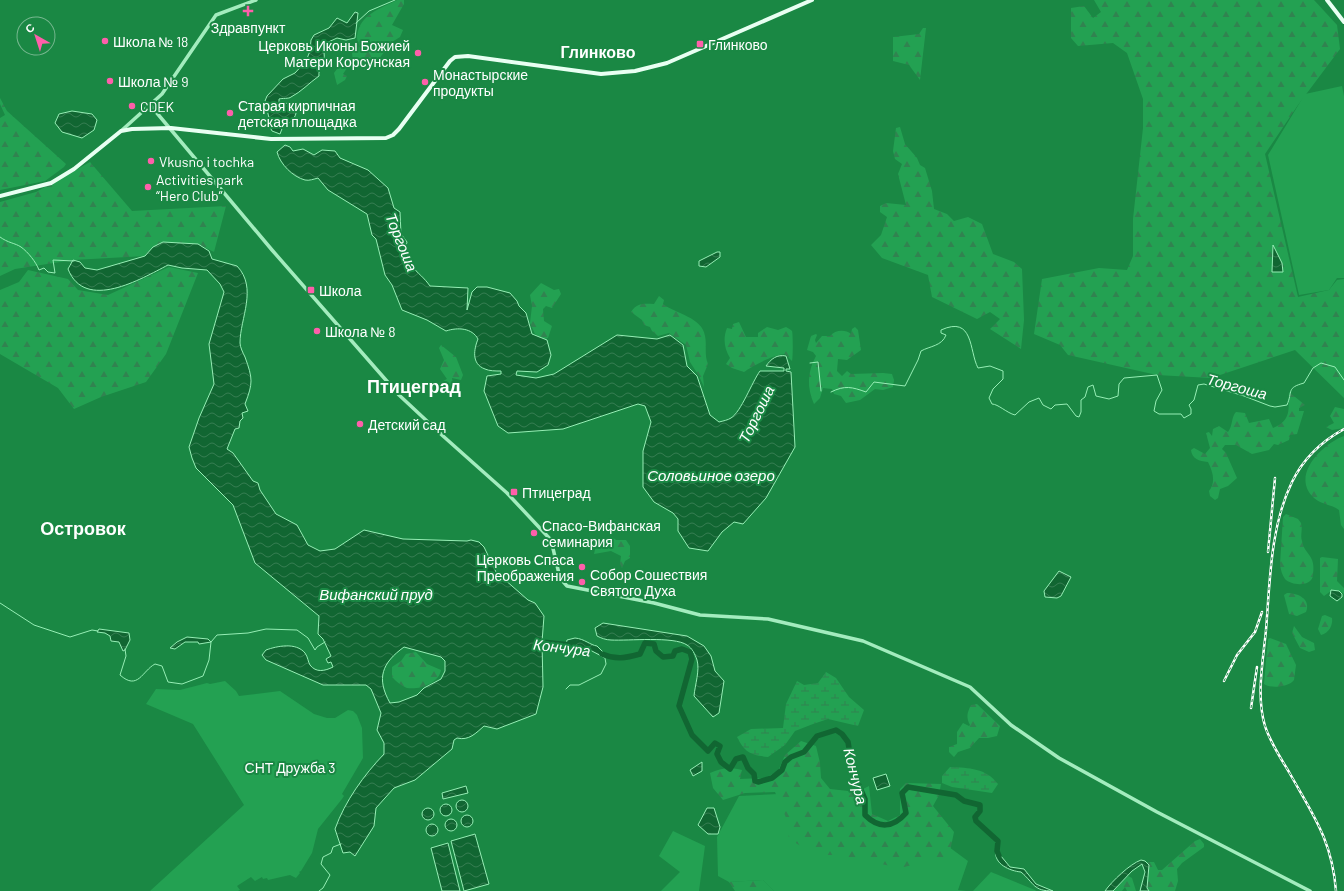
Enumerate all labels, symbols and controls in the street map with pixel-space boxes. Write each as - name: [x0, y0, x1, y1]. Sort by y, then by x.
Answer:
- marker: Здравпункт: [242, 5, 254, 17]
- north arrow: [16, 16, 56, 56]
- place label: Здравпункт: [211, 19, 286, 36]
- text: С: [22, 20, 37, 35]
- place label: Школа № 18: [113, 33, 188, 50]
- marker: Школа № 18: [100, 36, 110, 46]
- place label: Глинково: [708, 36, 768, 53]
- place label: Церковь Иконы Божией Матери Корсунская: [258, 37, 410, 70]
- marker: Глинково: [695, 39, 705, 49]
- district label: Глинково: [561, 42, 636, 61]
- marker: Церковь Иконы Божией Матери Корсунская: [413, 48, 423, 58]
- place label: Монастырские продукты: [433, 66, 528, 99]
- place label: Школа № 9: [118, 73, 188, 90]
- marker: Школа № 9: [105, 76, 115, 86]
- marker: Монастырские продукты: [420, 77, 430, 87]
- place label: Старая кирпичная детская площадка: [238, 97, 357, 130]
- place label: CDEK: [140, 98, 175, 115]
- marker: CDEK: [127, 101, 137, 111]
- marker: Старая кирпичная детская площадка: [225, 108, 235, 118]
- place label: Vkusno i tochka: [159, 153, 254, 170]
- marker: Vkusno i tochka: [146, 156, 156, 166]
- place label: Activities park “Hero Club”: [156, 171, 243, 204]
- marker: Activities park “Hero Club”: [143, 182, 153, 192]
- water label: Торгоша: [382, 210, 422, 274]
- place label: Школа: [319, 282, 362, 299]
- marker: Школа: [306, 285, 316, 295]
- place label: Школа № 8: [325, 323, 395, 340]
- marker: Школа № 8: [312, 326, 322, 336]
- water label: Торгоша: [1205, 369, 1269, 403]
- district label: Птицеград: [367, 375, 461, 397]
- water label: Торгоша: [734, 382, 778, 446]
- place label: Детский сад: [368, 416, 446, 433]
- marker: Детский сад: [355, 419, 365, 429]
- water label: Соловьиное озеро: [647, 466, 775, 484]
- place label: Птицеград: [522, 484, 591, 501]
- marker: Птицеград: [509, 487, 519, 497]
- district label: Островок: [40, 517, 127, 539]
- place label: Спасо-Вифанская семинария: [542, 517, 661, 550]
- marker: Спасо-Вифанская семинария: [529, 528, 539, 538]
- place label: Церковь Спаса Преображения: [476, 551, 574, 584]
- marker: Церковь Спаса Преображения: [577, 562, 587, 572]
- place label: Собор Сошествия Святого Духа: [590, 566, 707, 599]
- marker: Собор Сошествия Святого Духа: [577, 577, 587, 587]
- water label: Вифанский пруд: [319, 585, 433, 603]
- water label: Кончура: [532, 635, 592, 659]
- water label: Кончура: [840, 746, 872, 806]
- park label: СНТ Дружба 3: [245, 759, 335, 776]

